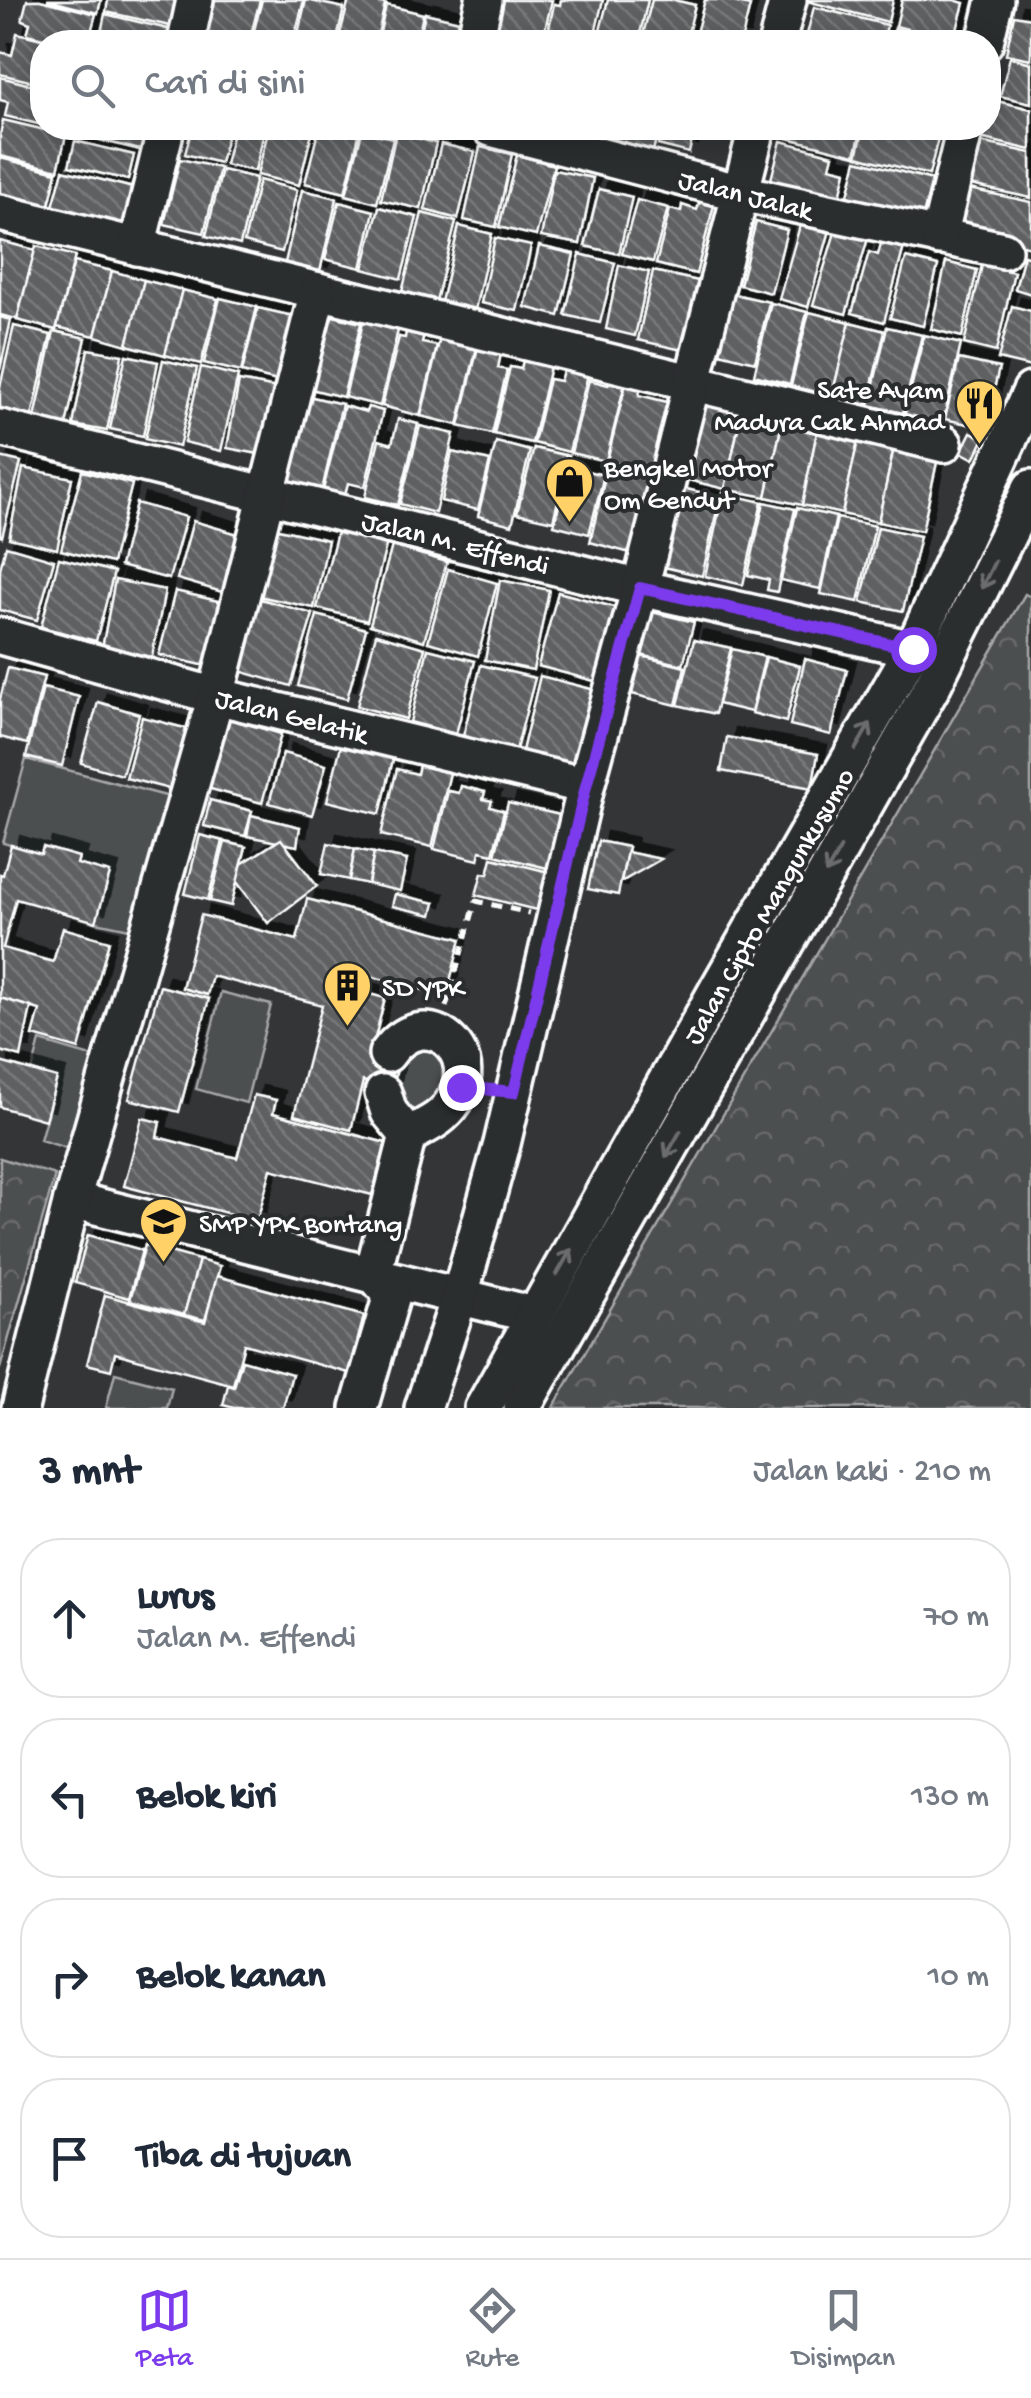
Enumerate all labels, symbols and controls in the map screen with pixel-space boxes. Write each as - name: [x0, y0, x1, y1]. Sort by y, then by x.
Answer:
- search box: [30, 30, 1001, 140]
- icon: search: [65, 58, 120, 113]
- text: Cari di sini: [145, 63, 305, 107]
- street label: Jalan Jalak: [675, 165, 818, 231]
- place label: Sate Ayam Madura Cak Ahmad: [714, 376, 947, 441]
- restaurant icon: Sate Ayam Madura Cak Ahmad: [953, 378, 1005, 446]
- place label: Bengkel Motor Om Gendut: [603, 454, 774, 519]
- shop icon: Bengkel Motor Om Gendut: [543, 456, 595, 524]
- street label: Jalan M. Effendi: [358, 506, 552, 585]
- one-way arrow: [977, 560, 996, 590]
- route start: [891, 627, 937, 673]
- street label: Jalan Gelatik: [211, 684, 373, 754]
- one-way arrow: [854, 721, 874, 751]
- street label: Jalan Cipto Mangunkusumo: [678, 763, 864, 1051]
- one-way arrow: [823, 846, 843, 875]
- building icon: SD YPK: [321, 960, 373, 1028]
- place label: SD YPK: [382, 974, 466, 1007]
- route end: [439, 1065, 485, 1111]
- one-way arrow: [662, 1129, 682, 1158]
- school or university icon: SMP YPK Bontang: [138, 1196, 190, 1264]
- place label: SMP YPK Bontang: [199, 1210, 402, 1243]
- one-way arrow: [555, 1247, 575, 1277]
- text: 3 mnt: [40, 1449, 139, 1498]
- text: Jalan kaki · 210 m: [753, 1454, 991, 1492]
- text: Lurus: [137, 1577, 214, 1621]
- icon: ahead: [42, 1591, 97, 1646]
- text: 70 m: [924, 1599, 989, 1637]
- text: Jalan M. Effendi: [137, 1621, 356, 1659]
- icon: left: [42, 1771, 97, 1826]
- text: Belok kiri: [137, 1776, 277, 1820]
- text: 130 m: [911, 1779, 989, 1817]
- icon: right: [42, 1951, 97, 2006]
- text: Belok kanan: [137, 1956, 325, 2000]
- text: 10 m: [928, 1959, 989, 1997]
- icon: arrive: [42, 2131, 97, 2186]
- text: Tiba di tujuan: [137, 2136, 351, 2180]
- tab: Peta: [136, 2283, 193, 2376]
- tab: Rute: [465, 2283, 520, 2376]
- tab: Disimpan: [792, 2283, 895, 2376]

